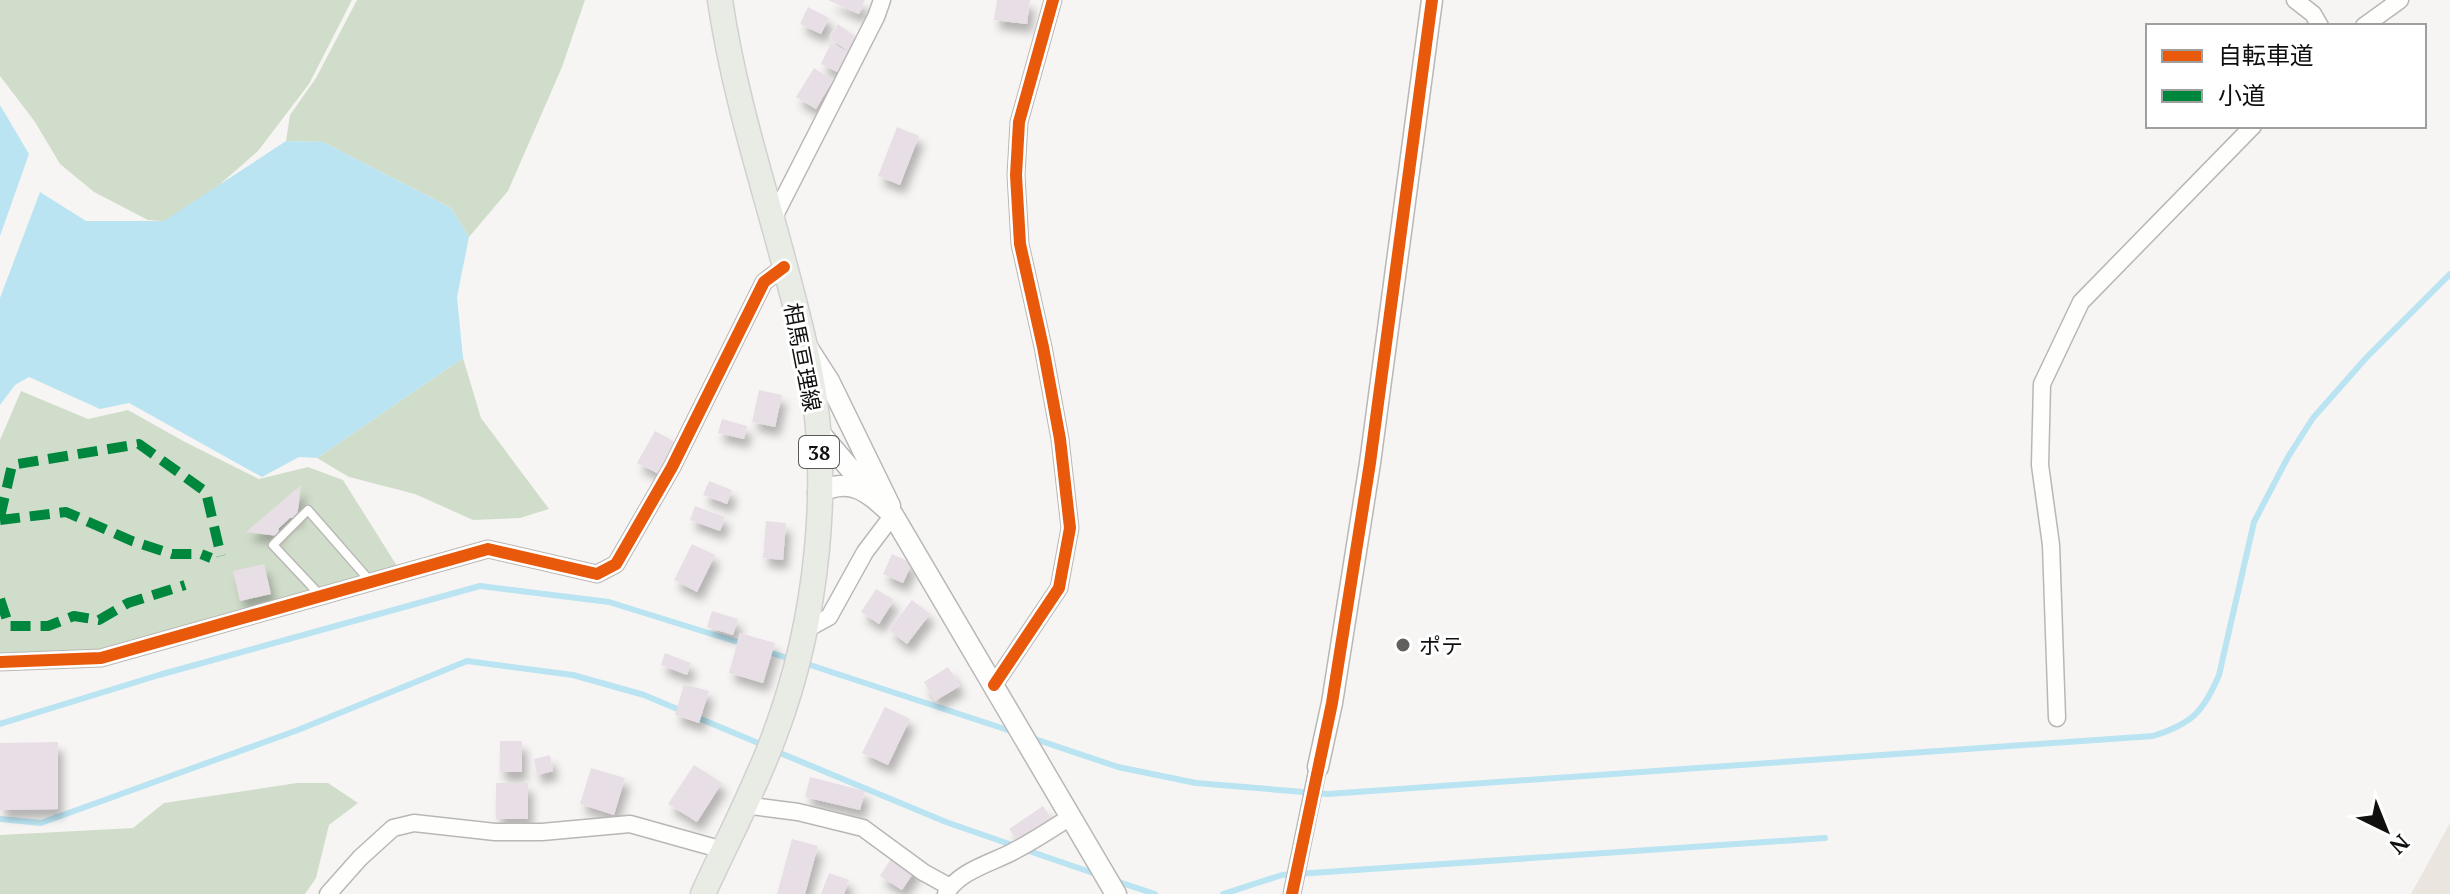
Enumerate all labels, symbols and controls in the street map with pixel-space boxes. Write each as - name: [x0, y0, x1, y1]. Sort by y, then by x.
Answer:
- legend: [2146, 24, 2426, 128]
- text: 自転車道: [2218, 39, 2314, 71]
- text: 小道: [2218, 79, 2266, 111]
- street label: 相馬亘理線: [778, 300, 828, 414]
- road number: 38: [799, 436, 839, 468]
- place label: ポテ: [1419, 631, 1463, 660]
- marker: ポテ: [1394, 636, 1412, 654]
- north arrow: [2346, 790, 2426, 870]
- text: N: [2384, 829, 2416, 862]

